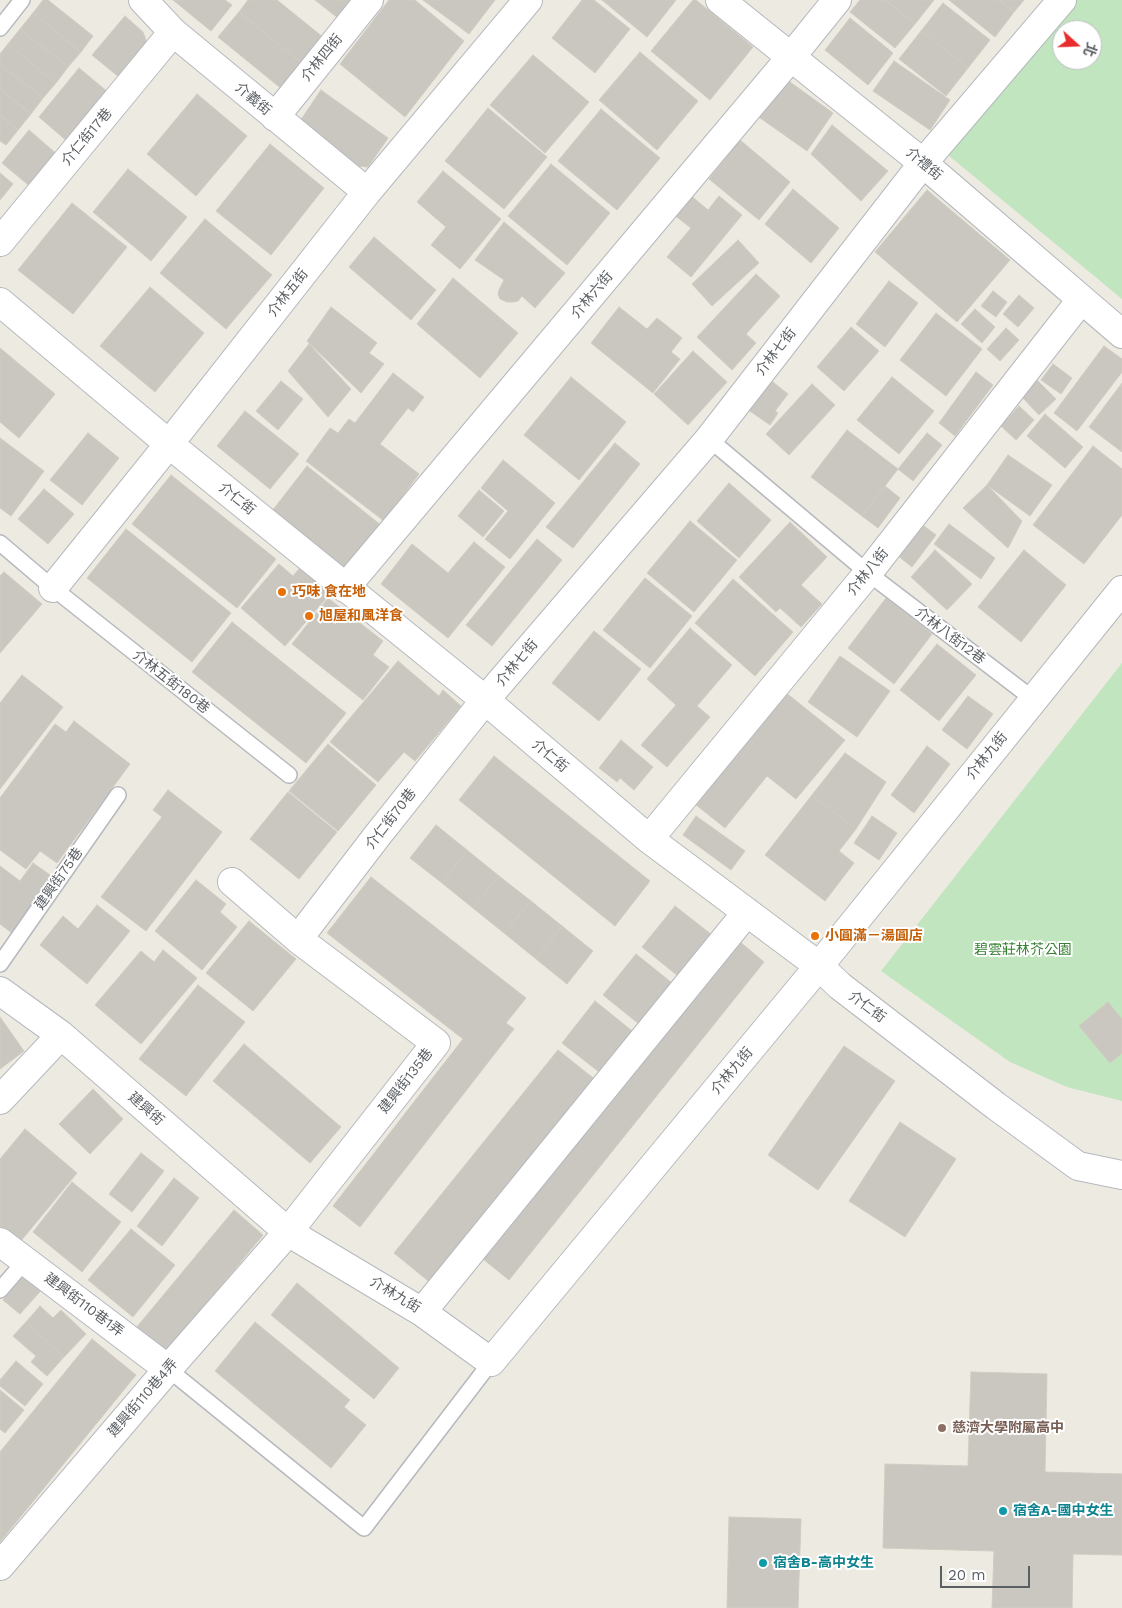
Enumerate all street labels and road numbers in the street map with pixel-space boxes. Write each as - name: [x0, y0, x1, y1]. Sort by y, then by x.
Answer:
- street label: 介林四街: [298, 31, 346, 85]
- street label: 介義街: [232, 79, 274, 119]
- street label: 介仁街17巷: [58, 105, 116, 169]
- street label: 介禮街: [903, 144, 945, 184]
- street label: 介林五街: [264, 266, 312, 320]
- street label: 介林六街: [568, 268, 616, 322]
- street label: 介林七街: [752, 325, 800, 379]
- street label: 介仁街: [215, 479, 259, 519]
- street label: 介林八街: [844, 545, 892, 599]
- street label: 介林八街12巷: [912, 604, 988, 668]
- street label: 介林七街: [493, 636, 541, 690]
- street label: 介林五街180巷: [129, 647, 213, 717]
- street label: 介林九街: [963, 729, 1011, 783]
- street label: 介仁街: [529, 736, 571, 776]
- street label: 介仁街70巷: [362, 785, 420, 853]
- street label: 建興街75巷: [31, 845, 87, 913]
- street label: 介仁街: [845, 988, 889, 1026]
- street label: 介林九街: [708, 1044, 756, 1098]
- street label: 建興街135巷: [375, 1045, 437, 1117]
- street label: 建興街: [125, 1089, 167, 1129]
- street label: 建興街110巷1弄: [41, 1270, 127, 1340]
- street label: 介林九街: [367, 1273, 423, 1317]
- street label: 建興街110巷4弄: [104, 1355, 182, 1441]

